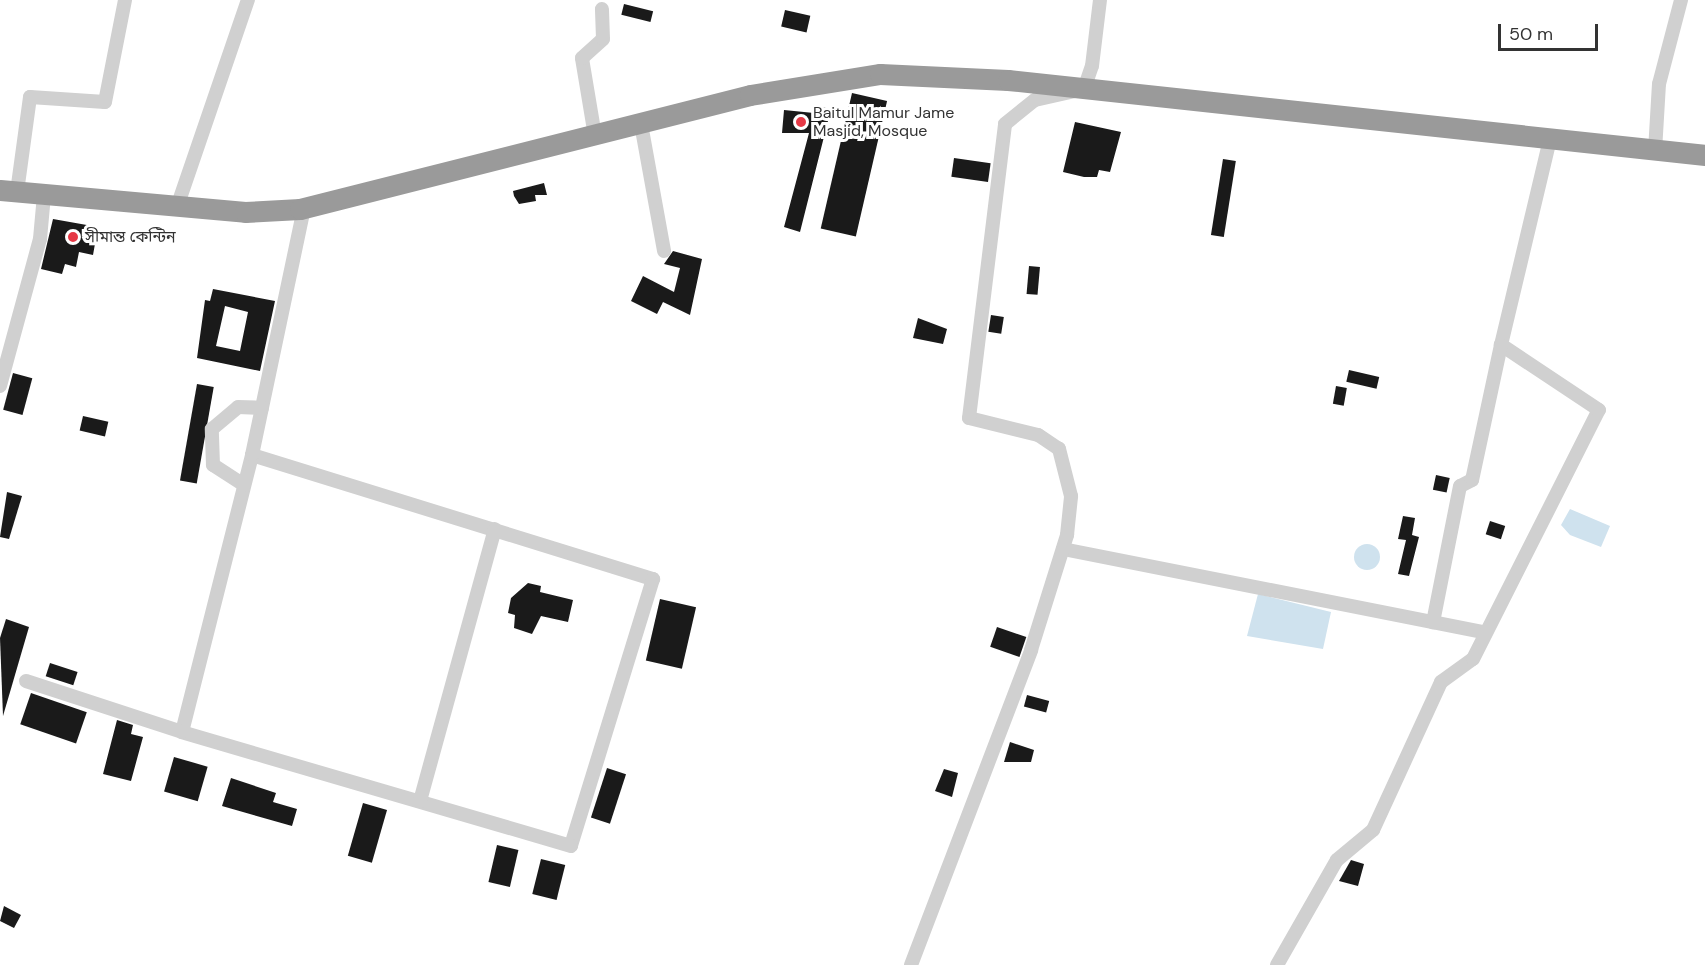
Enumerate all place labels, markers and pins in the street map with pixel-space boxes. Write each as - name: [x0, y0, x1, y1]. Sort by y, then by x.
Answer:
- place label: Baitul Mamur Jame Masjid, Mosque: [813, 103, 954, 141]
- marker: Baitul Mamur Jame Masjid, Mosque: [794, 115, 808, 129]
- place label: সীমান্ত কেন্টিন: [85, 227, 176, 247]
- marker: সীমান্ত কেন্টিন: [66, 230, 80, 244]

